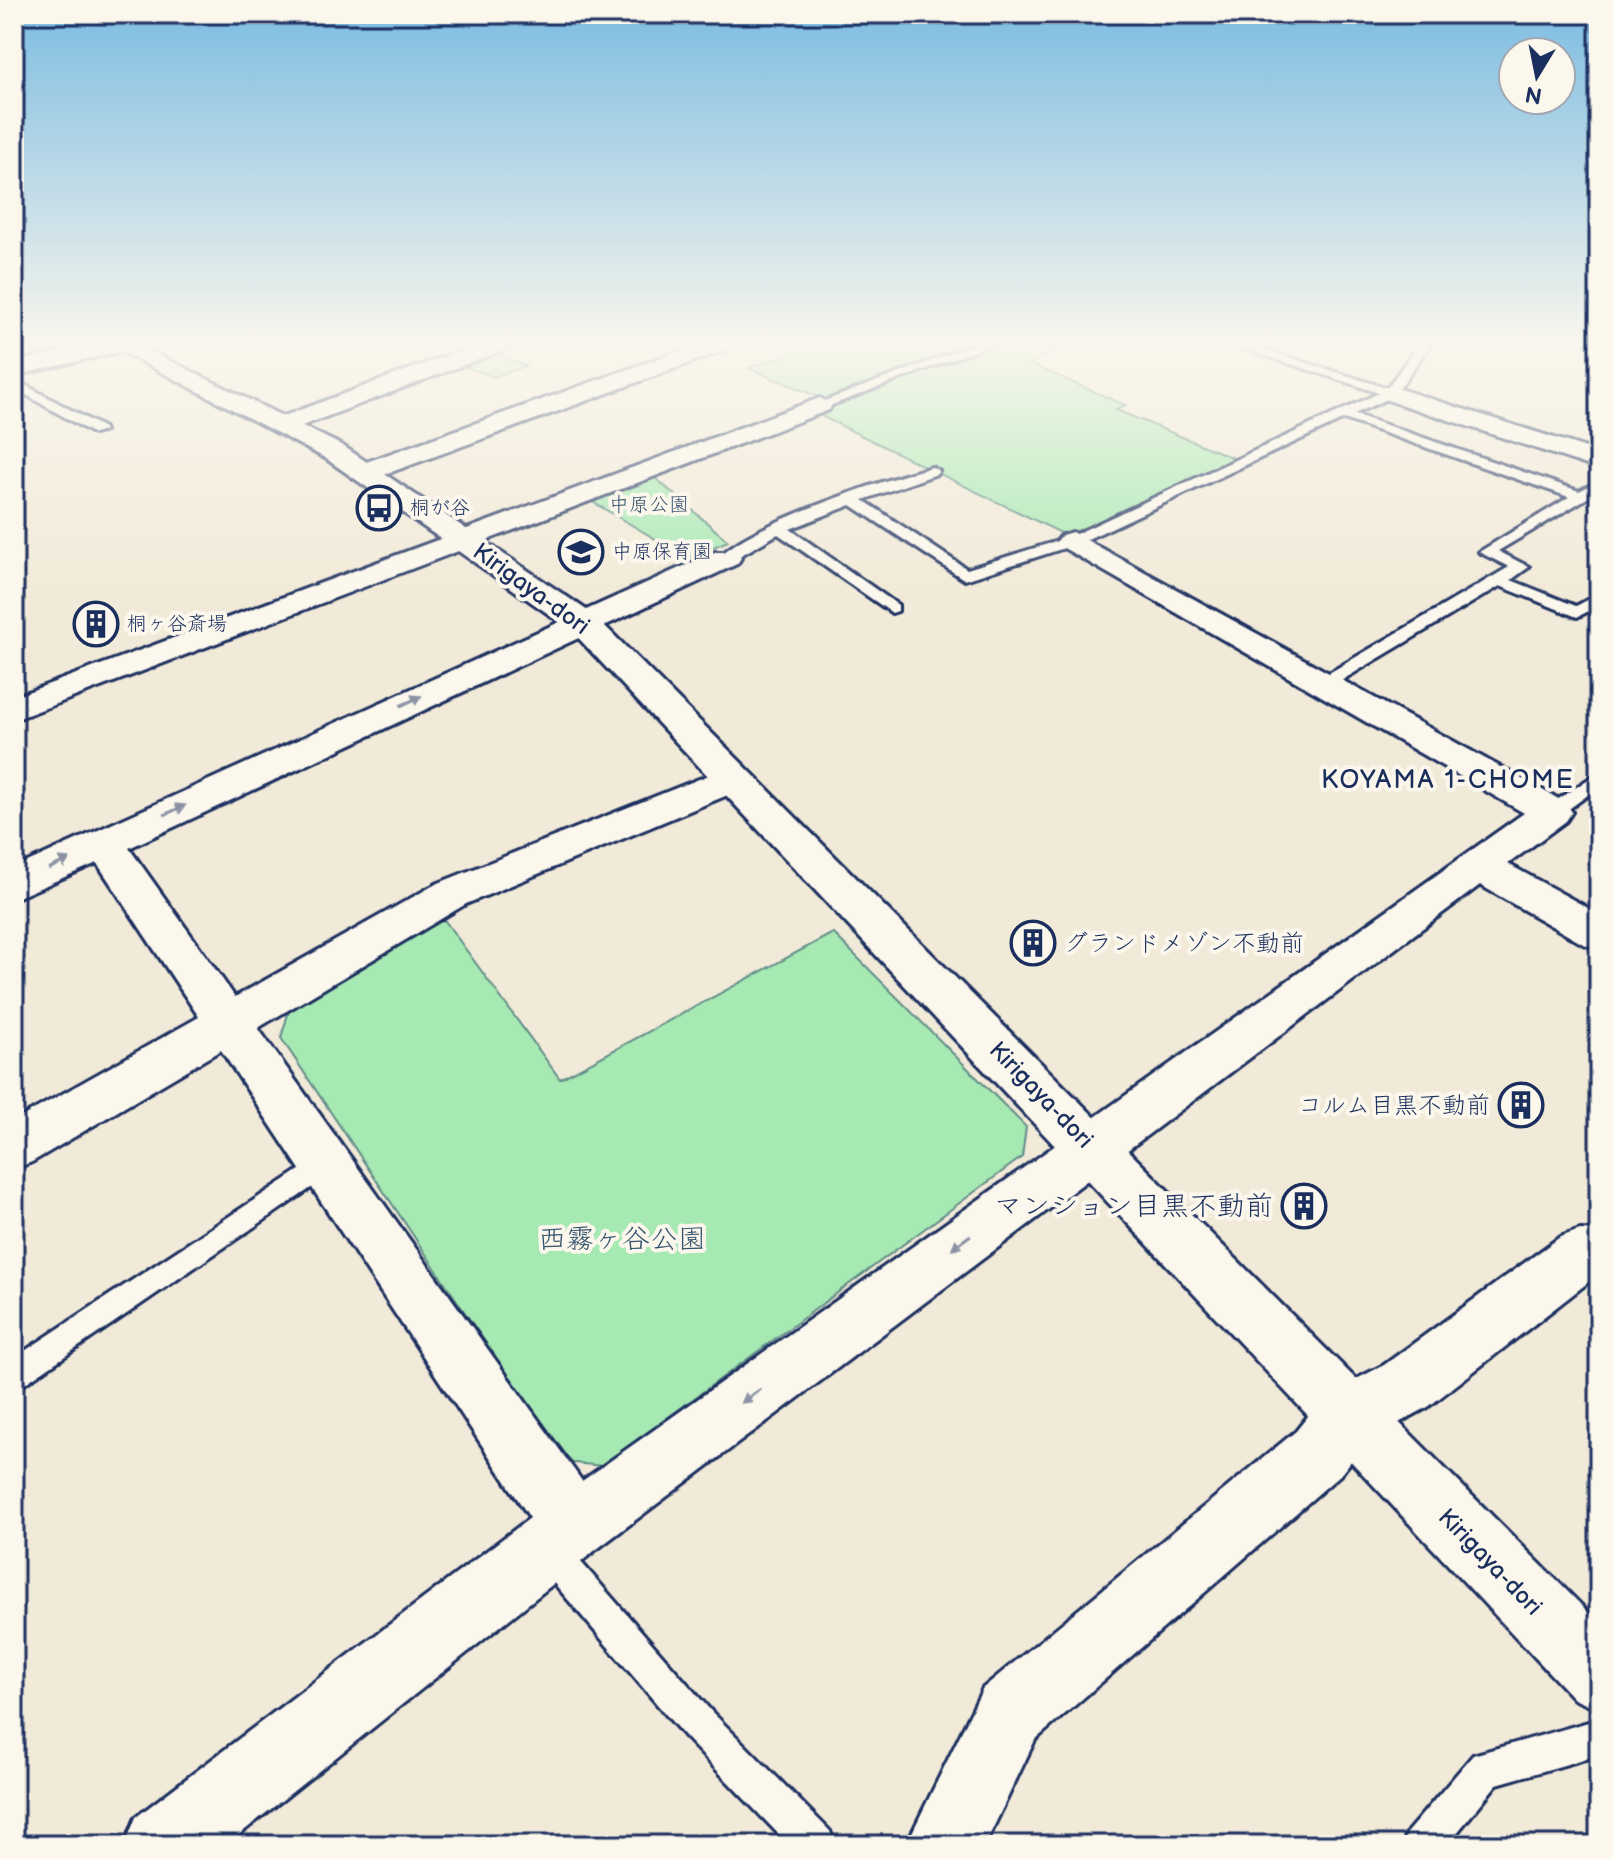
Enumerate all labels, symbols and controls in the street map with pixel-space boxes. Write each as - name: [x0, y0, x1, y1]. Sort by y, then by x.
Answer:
- north arrow: [1497, 36, 1577, 116]
- text: N: [1523, 79, 1544, 109]
- bus stop icon: 桐が谷: [355, 484, 403, 532]
- park label: 中原公園: [609, 493, 689, 517]
- place label: 桐が谷: [410, 496, 470, 520]
- school or university icon: 中原保育園: [557, 528, 605, 576]
- street label: Kirigaya-dori: [467, 537, 595, 641]
- place label: 中原保育園: [612, 540, 712, 564]
- building icon: 桐ヶ谷斎場: [72, 600, 120, 648]
- place label: 桐ヶ谷斎場: [127, 612, 227, 636]
- one-way arrow: [399, 694, 423, 708]
- district label: KOYAMA 1-CHOME: [1321, 765, 1575, 796]
- one-way arrow: [163, 803, 187, 817]
- one-way arrow: [47, 857, 71, 871]
- building icon: グランドメゾン不動前: [1009, 919, 1057, 967]
- place label: グランドメゾン不動前: [1064, 929, 1304, 958]
- street label: Kirigaya-dori: [983, 1036, 1099, 1154]
- building icon: コルム目黒不動前: [1497, 1081, 1545, 1129]
- place label: コルム目黒不動前: [1298, 1091, 1490, 1120]
- building icon: マンション目黒不動前: [1280, 1182, 1328, 1230]
- place label: マンション目黒不動前: [994, 1190, 1273, 1223]
- park label: 西霧ヶ谷公園: [538, 1223, 706, 1256]
- one-way arrow: [950, 1234, 971, 1250]
- one-way arrow: [740, 1388, 762, 1404]
- street label: Kirigaya-dori: [1432, 1503, 1548, 1621]

